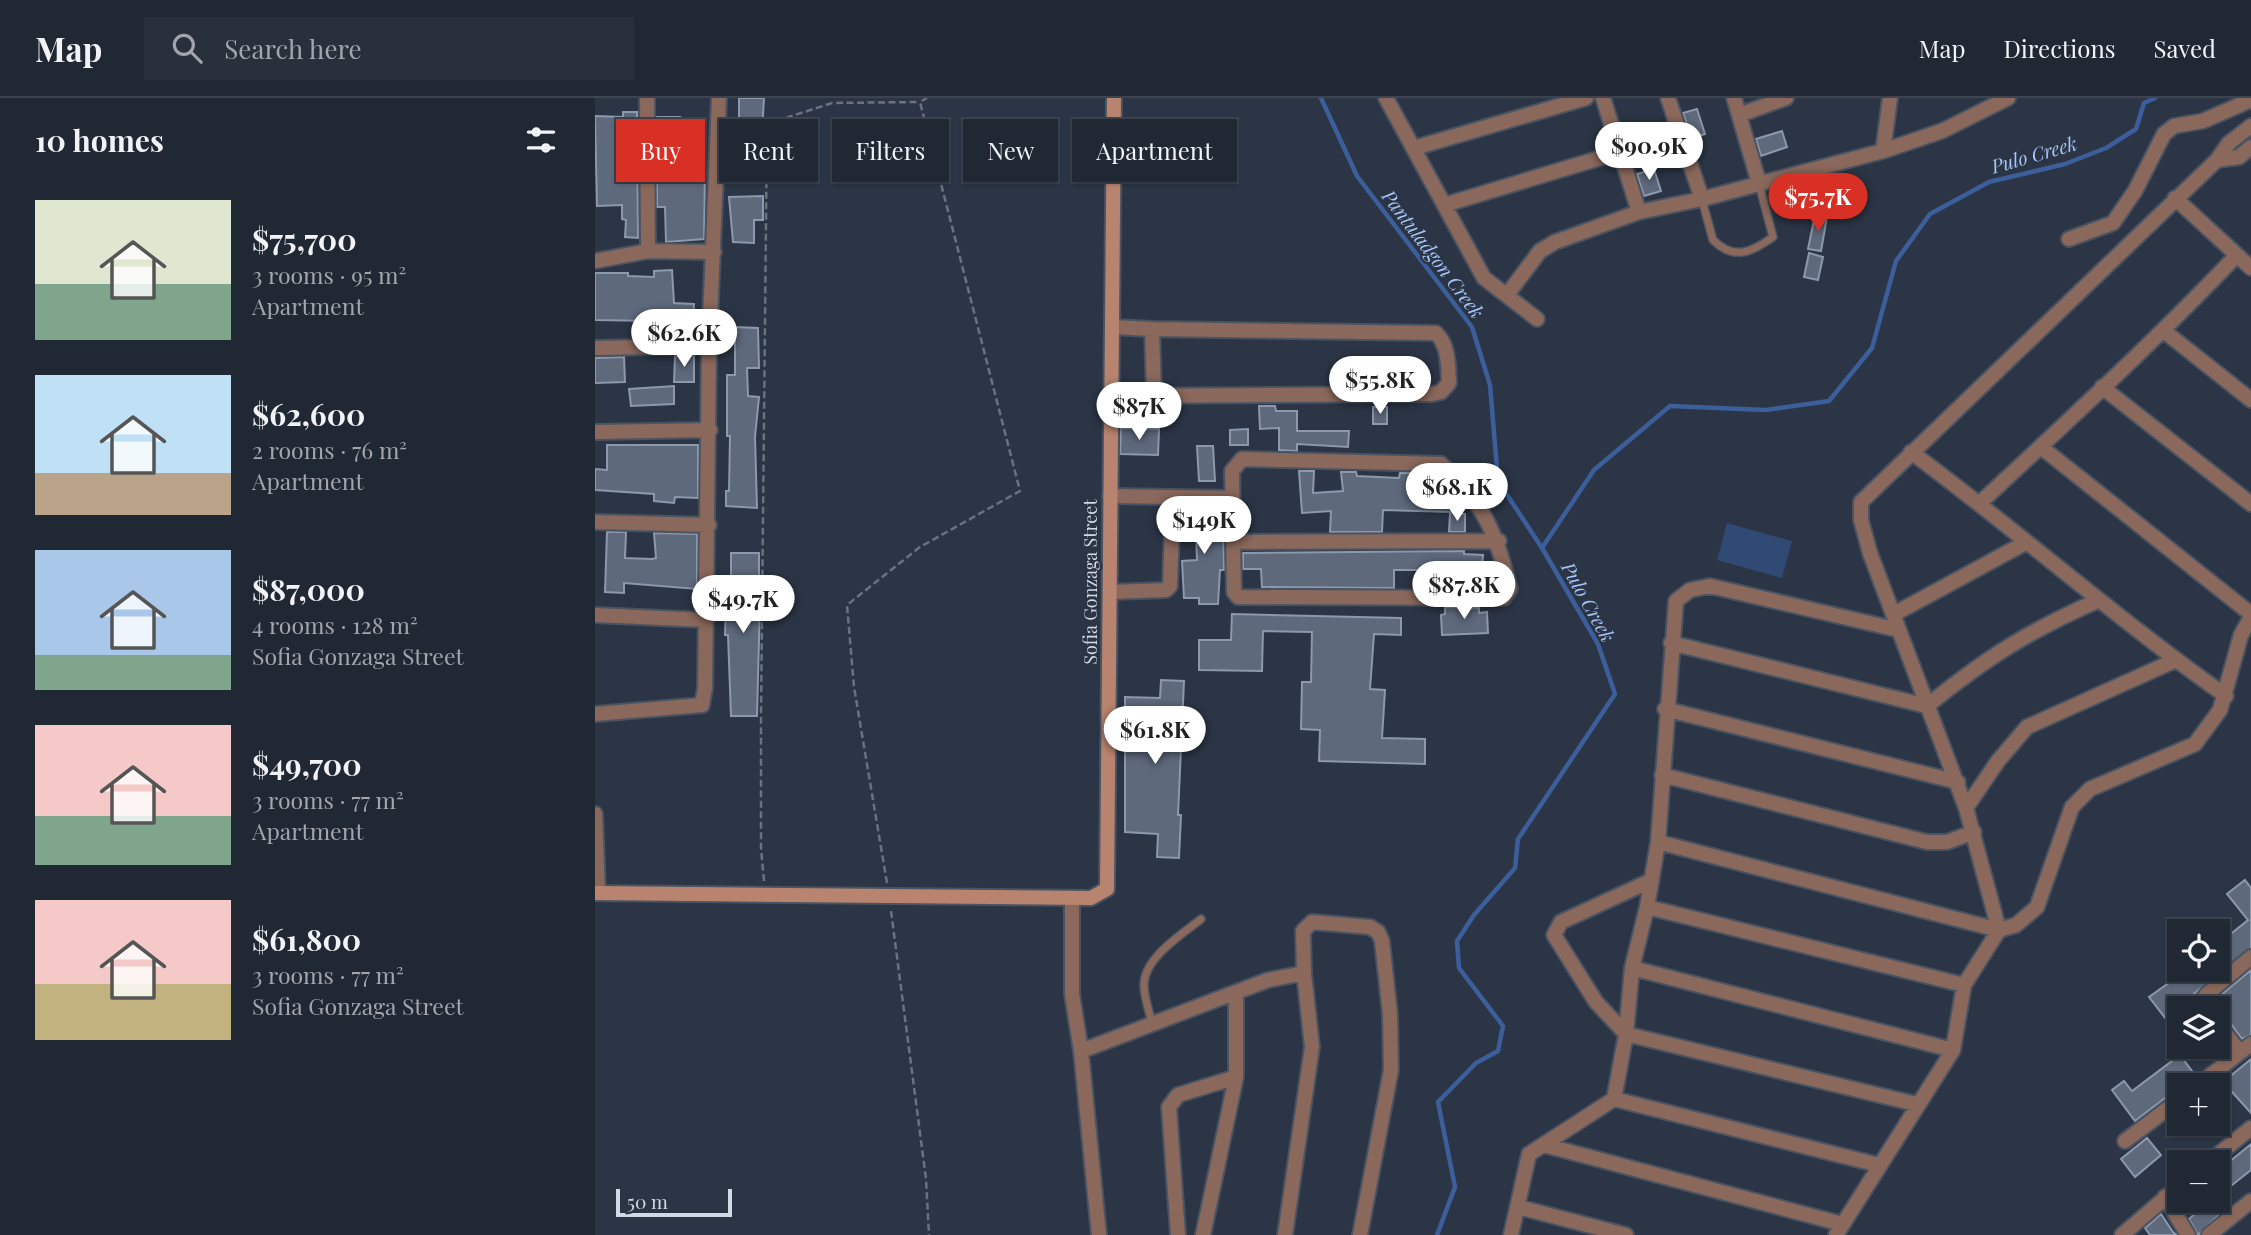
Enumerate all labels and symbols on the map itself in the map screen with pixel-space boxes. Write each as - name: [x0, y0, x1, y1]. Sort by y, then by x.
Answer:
- pin: $90.9K: [1592, 122, 1706, 182]
- water label: Pulo Creek: [1987, 129, 2080, 179]
- pin: $75.7K: [1761, 174, 1875, 233]
- water label: Pantuladgon Creek: [1376, 183, 1491, 323]
- pin: $62.6K: [627, 310, 741, 369]
- pin: $55.8K: [1323, 356, 1437, 416]
- pin: $87K: [1098, 382, 1180, 442]
- pin: $68.1K: [1400, 464, 1514, 523]
- pin: $149K: [1155, 496, 1253, 556]
- street label: Sofia Gonzaga Street: [1078, 499, 1102, 665]
- water label: Pulo Creek: [1556, 556, 1622, 646]
- pin: $87.8K: [1407, 561, 1521, 621]
- pin: $49.7K: [686, 575, 800, 635]
- pin: $61.8K: [1098, 706, 1212, 766]
- scale bar: [616, 1186, 731, 1218]

